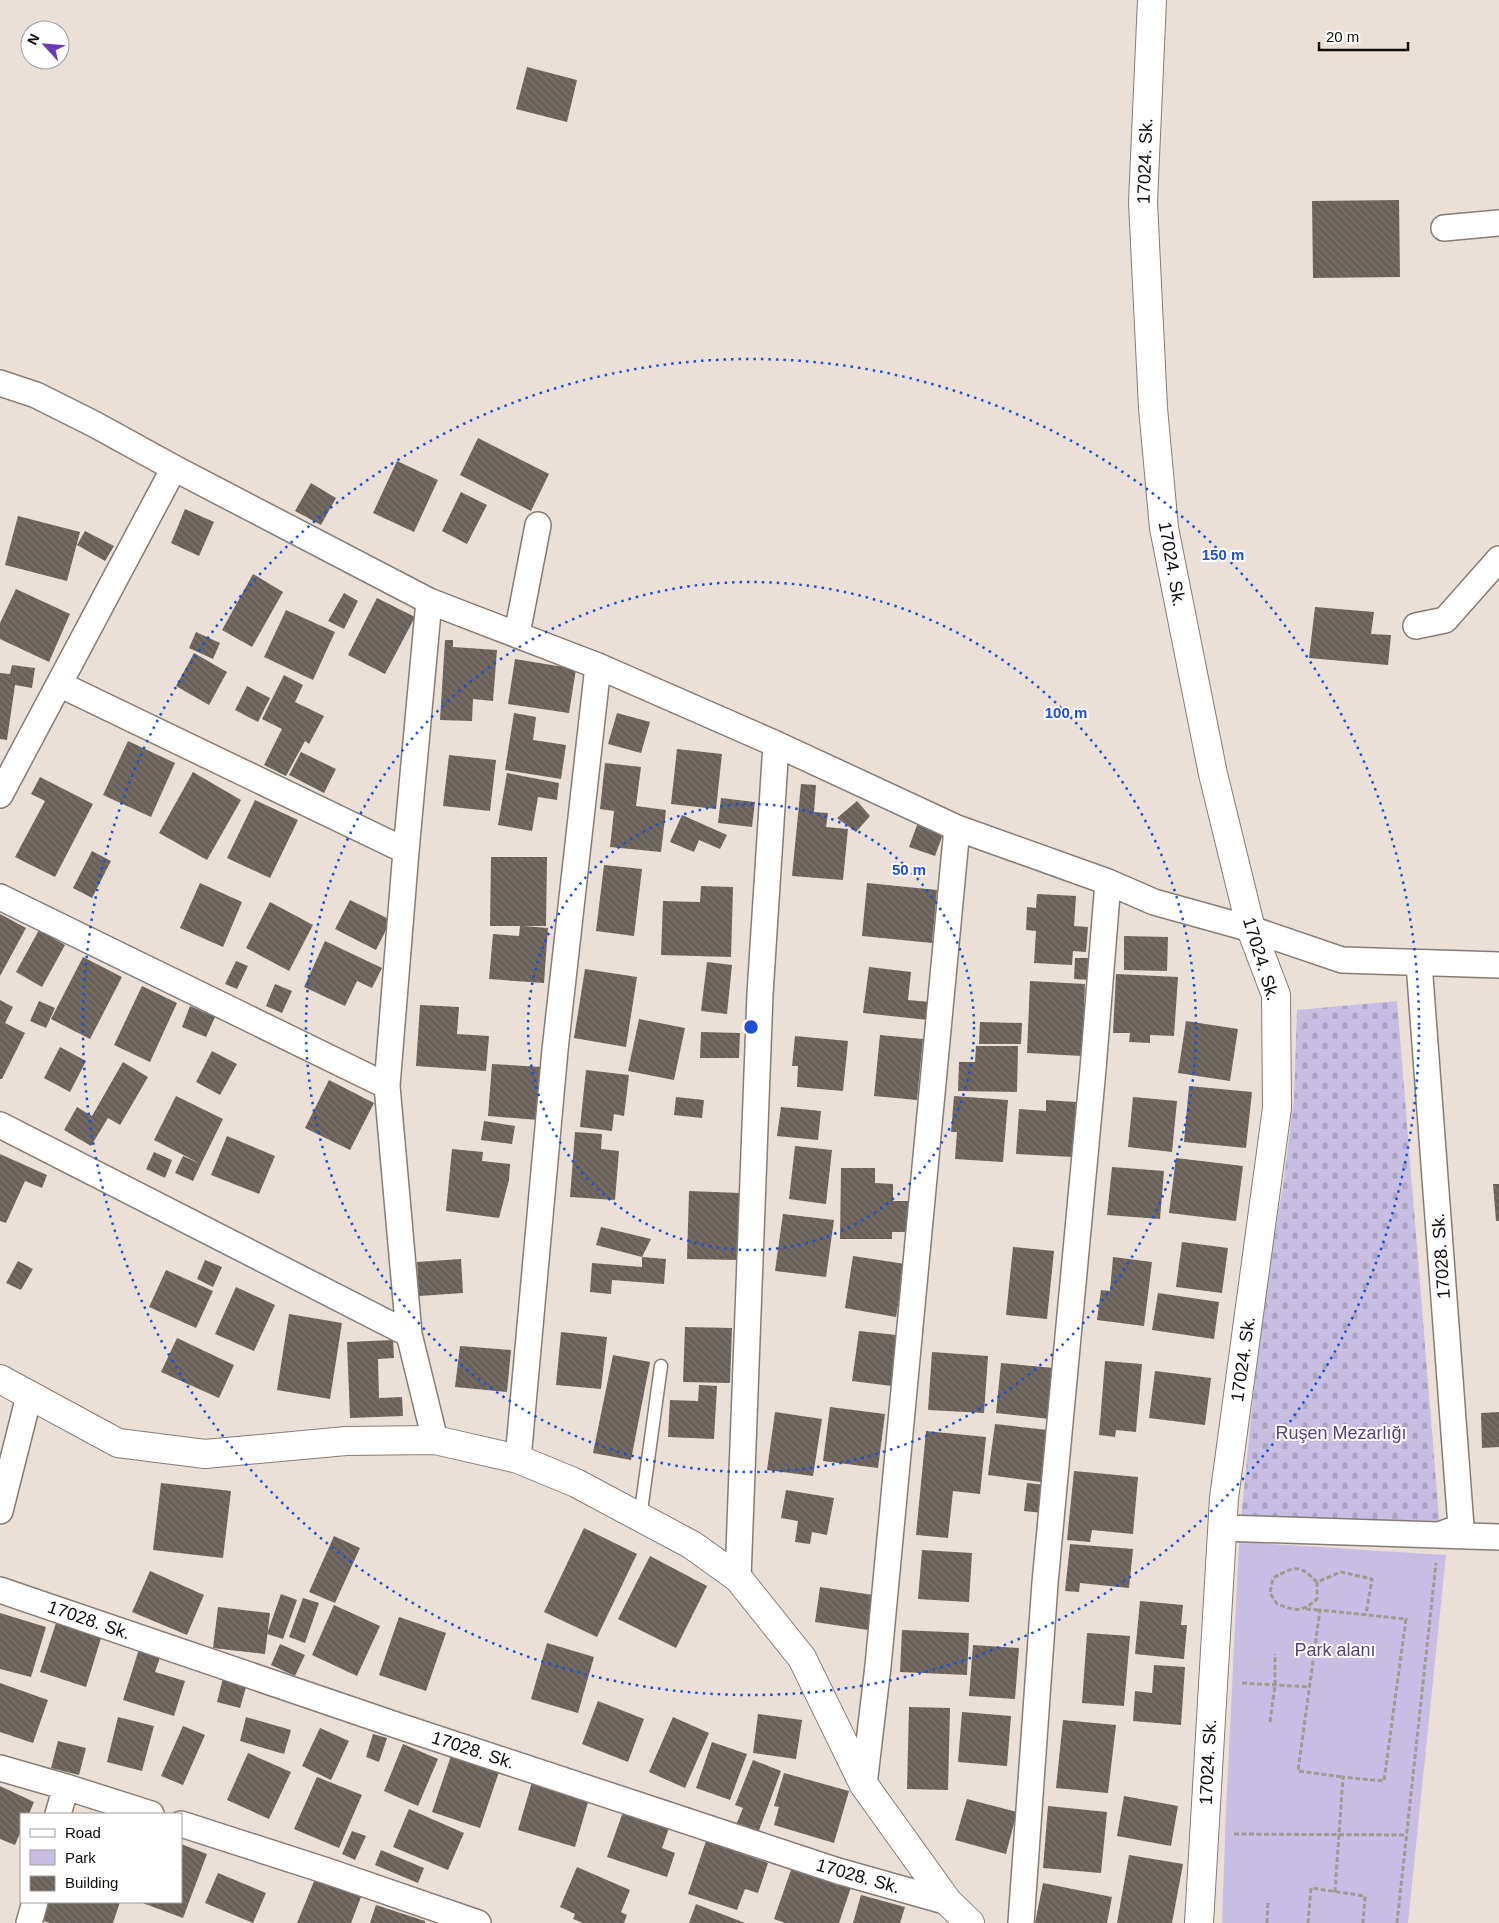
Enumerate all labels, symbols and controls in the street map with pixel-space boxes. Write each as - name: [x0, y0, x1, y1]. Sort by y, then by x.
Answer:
- north arrow: [20, 20, 70, 70]
- scale bar: [1319, 20, 1408, 52]
- text: 20 m: [1326, 28, 1359, 45]
- text: N: [24, 31, 43, 47]
- street label: 17024. Sk.: [1134, 118, 1156, 204]
- street label: 17024. Sk.: [1155, 520, 1189, 608]
- text: 150 m: [1202, 546, 1244, 563]
- text: 100 m: [1045, 704, 1087, 721]
- text: 50 m: [892, 861, 926, 878]
- street label: 17024. Sk.: [1239, 915, 1283, 1003]
- centre of rings: [742, 1018, 760, 1036]
- street label: 17028. Sk.: [1428, 1212, 1454, 1300]
- street label: 17024. Sk.: [1227, 1315, 1259, 1403]
- park label: Ruşen Mezarlığı: [1275, 1423, 1407, 1443]
- street label: 17028. Sk.: [45, 1597, 133, 1643]
- park label: Park alanı: [1294, 1640, 1376, 1660]
- street label: 17024. Sk.: [1196, 1719, 1220, 1805]
- street label: 17028. Sk.: [429, 1727, 517, 1773]
- legend: [20, 1813, 182, 1903]
- text: Road: [65, 1824, 101, 1841]
- text: Park: [65, 1849, 96, 1866]
- street label: 17028. Sk.: [814, 1855, 902, 1897]
- text: Building: [65, 1874, 118, 1891]

